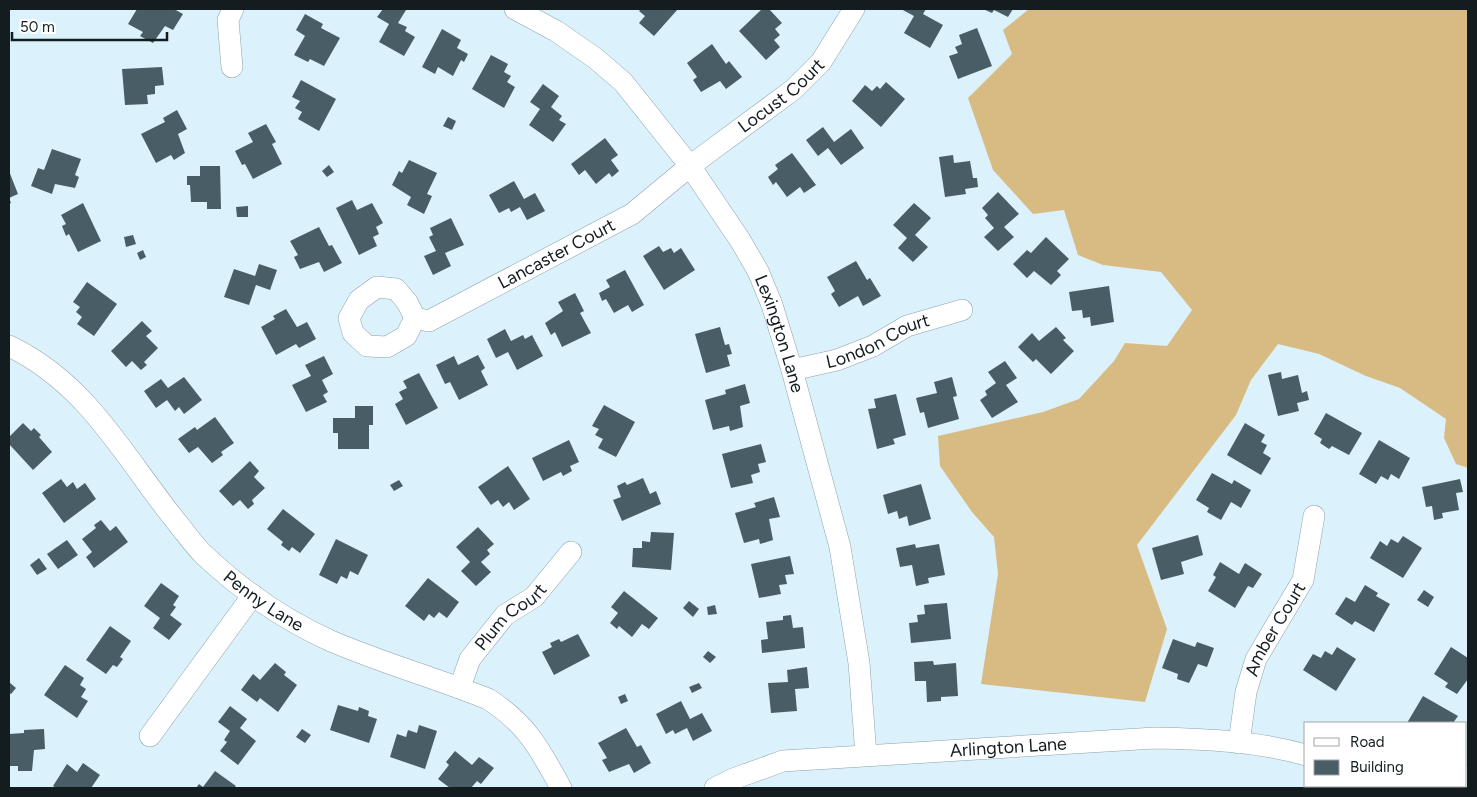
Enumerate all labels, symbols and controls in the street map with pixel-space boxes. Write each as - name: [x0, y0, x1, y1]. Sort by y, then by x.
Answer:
- scale bar: [12, 10, 168, 42]
- text: 50 m: [20, 18, 55, 36]
- street label: Locust Court: [734, 54, 829, 138]
- street label: Lancaster Court: [494, 214, 619, 294]
- street label: Lexington Lane: [750, 272, 809, 395]
- street label: London Court: [824, 309, 932, 373]
- street label: Penny Lane: [219, 566, 307, 636]
- street label: Amber Court: [1240, 578, 1310, 679]
- street label: Plum Court: [470, 579, 552, 655]
- legend: [1304, 722, 1467, 787]
- street label: Arlington Lane: [949, 732, 1068, 762]
- text: Road: [1350, 733, 1385, 751]
- text: Building: [1350, 758, 1404, 776]

